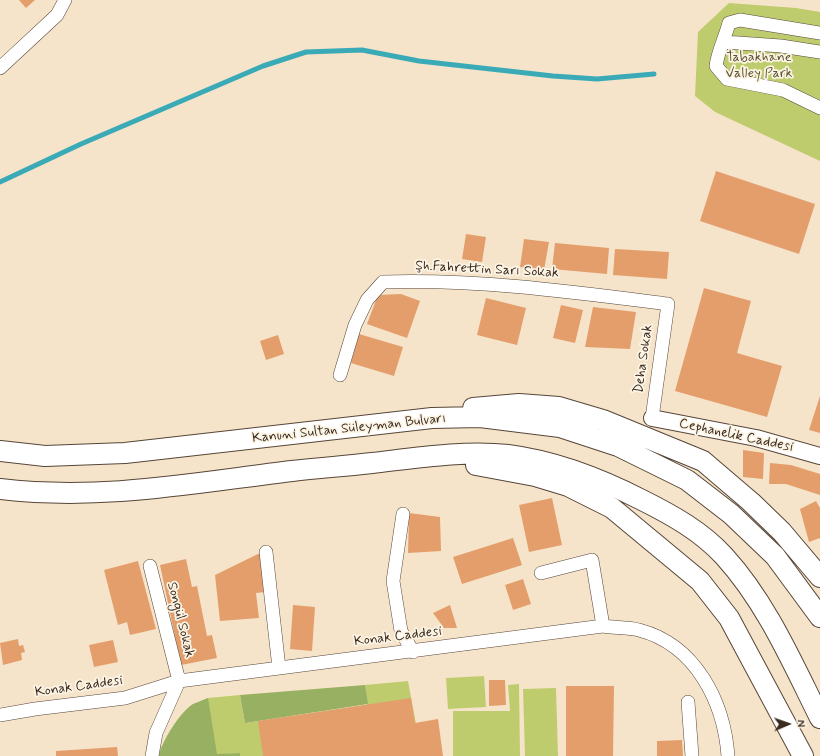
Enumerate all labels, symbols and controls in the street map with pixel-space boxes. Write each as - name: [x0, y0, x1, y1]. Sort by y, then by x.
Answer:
- park label: Tabakhane Valley Park: [726, 50, 792, 82]
- street label: Şh.Fahrettin Sarı Sokak: [415, 258, 559, 282]
- street label: Deha Sokak: [631, 324, 657, 394]
- street label: Kanuni Sultan Süleyman Bulvarı: [251, 410, 447, 448]
- street label: Cephanelik Caddesi: [677, 416, 795, 456]
- street label: Songül Sokak: [162, 580, 198, 660]
- street label: Konak Caddesi: [353, 623, 443, 651]
- street label: Konak Caddesi: [34, 673, 124, 701]
- north arrow: [768, 704, 808, 744]
- text: N: [793, 720, 807, 727]

